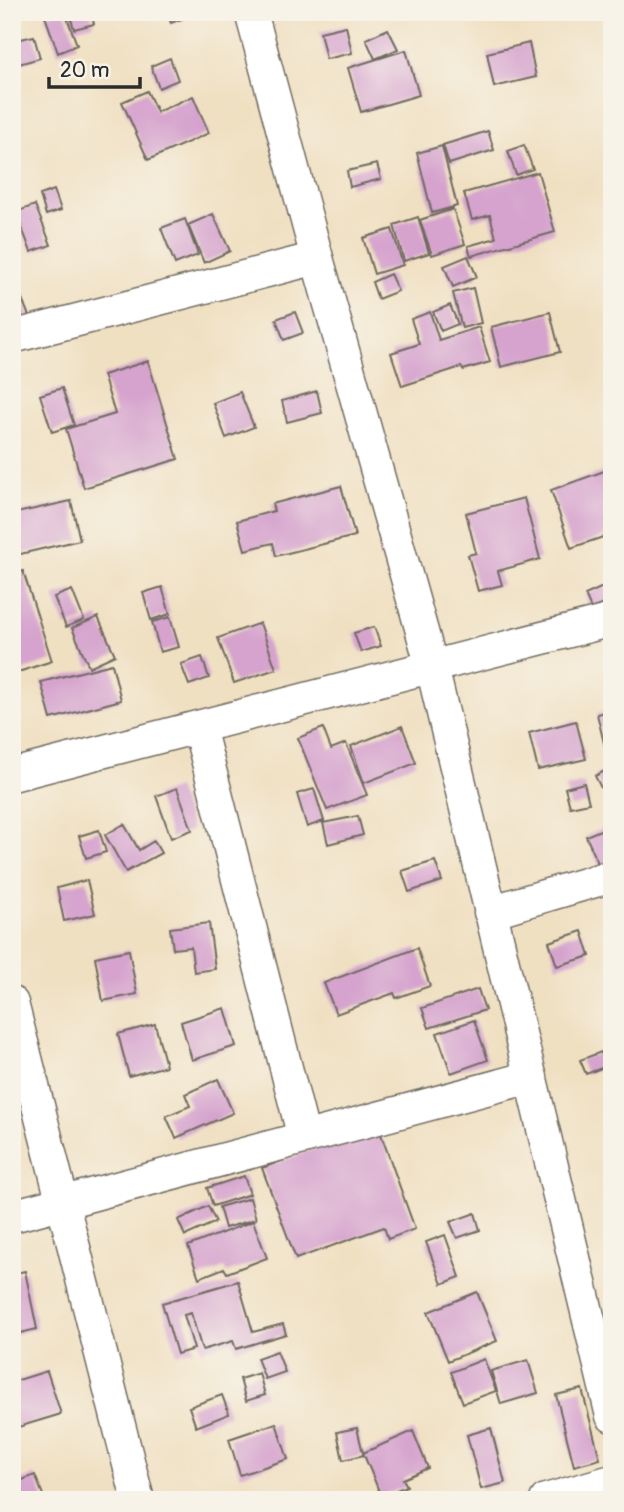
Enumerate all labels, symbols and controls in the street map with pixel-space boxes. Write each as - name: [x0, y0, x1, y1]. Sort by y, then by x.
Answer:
- scale bar: [49, 46, 140, 90]
- text: 20 m: [60, 57, 109, 84]

